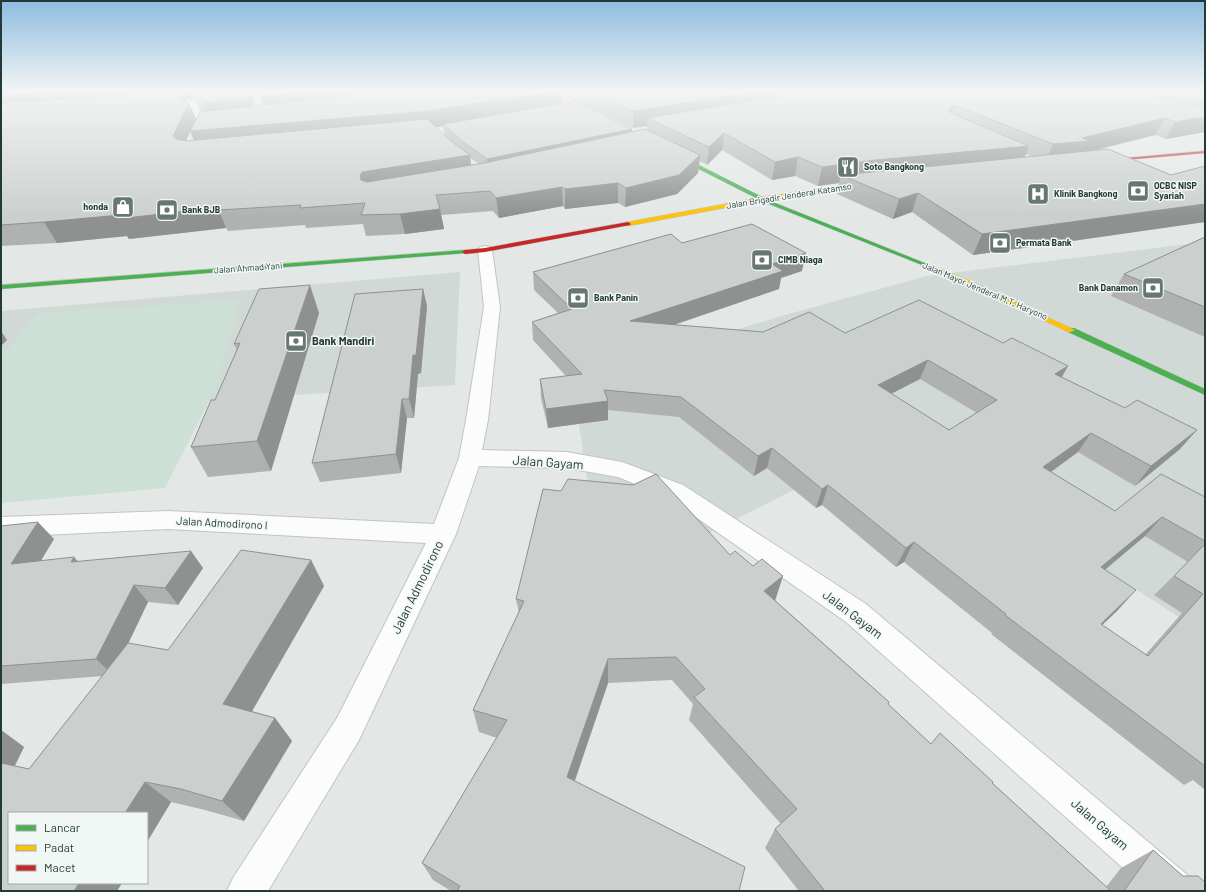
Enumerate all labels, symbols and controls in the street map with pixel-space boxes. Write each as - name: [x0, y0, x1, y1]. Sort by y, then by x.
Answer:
- restaurant icon: Soto Bangkong: [835, 154, 861, 180]
- place label: Soto Bangkong: [864, 161, 924, 172]
- bank icon: OCBC NISP Syariah: [1125, 178, 1151, 204]
- street label: Jalan Brigadir Jenderal Katamso: [725, 180, 853, 211]
- place label: OCBC NISP Syariah: [1154, 180, 1198, 201]
- hospital icon: Klinik Bangkong: [1025, 181, 1051, 207]
- place label: Klinik Bangkong: [1054, 188, 1118, 199]
- shop icon: honda: [110, 194, 136, 220]
- bank icon: Bank BJB: [154, 197, 180, 223]
- place label: honda: [83, 201, 108, 212]
- place label: Bank BJB: [182, 204, 221, 215]
- bank icon: Permata Bank: [987, 230, 1013, 256]
- place label: Permata Bank: [1016, 237, 1072, 248]
- bank icon: CIMB Niaga: [749, 247, 775, 273]
- place label: CIMB Niaga: [778, 254, 823, 265]
- street label: Jalan Mayor Jenderal M.T. Haryono: [921, 259, 1049, 322]
- street label: Jalan Ahmad Yani: [213, 260, 283, 275]
- bank icon: Bank Danamon: [1140, 275, 1166, 301]
- place label: Bank Danamon: [1079, 282, 1138, 293]
- bank icon: Bank Panin: [565, 285, 591, 311]
- place label: Bank Panin: [594, 292, 638, 303]
- bank icon: Bank Mandiri: [283, 328, 309, 354]
- place label: Bank Mandiri: [312, 334, 375, 347]
- street label: Jalan Gayam: [512, 452, 584, 472]
- street label: Jalan Admodirono I: [176, 514, 268, 531]
- street label: Jalan Admodirono: [387, 538, 447, 636]
- street label: Jalan Gayam: [820, 586, 886, 642]
- street label: Jalan Gayam: [1068, 795, 1132, 853]
- legend: [8, 812, 148, 884]
- text: Lancar: [44, 820, 81, 834]
- text: Padat: [44, 840, 74, 854]
- text: Macet: [44, 860, 76, 874]

